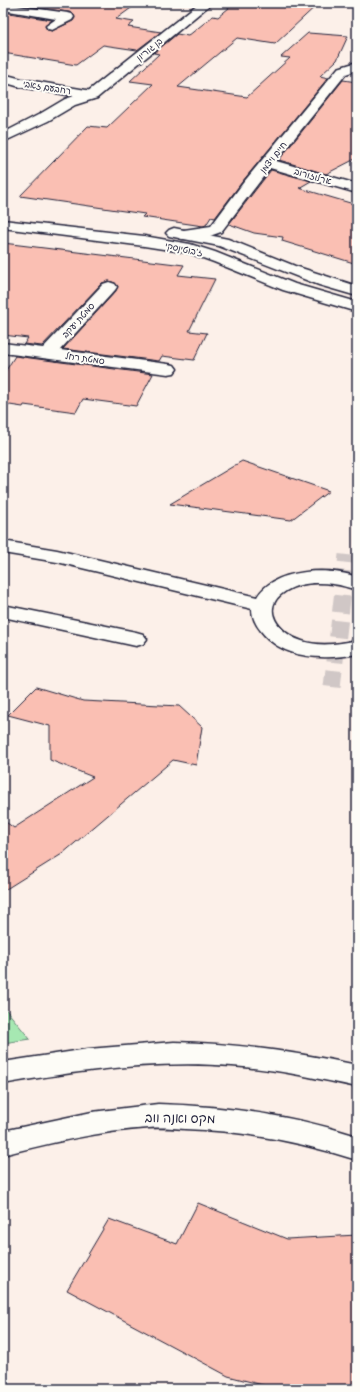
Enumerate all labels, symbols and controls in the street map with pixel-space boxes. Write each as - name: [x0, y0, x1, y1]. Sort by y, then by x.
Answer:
- street label: בן גוריון: [134, 35, 164, 63]
- street label: רחבעם זאבי: [22, 78, 72, 96]
- street label: חיים ויצמן: [257, 139, 290, 176]
- street label: ארלוזורוב: [293, 165, 333, 187]
- street label: ז'בוטינסקי: [164, 240, 204, 258]
- street label: סמטת יעקב: [59, 300, 97, 340]
- street label: סמטת רחל: [65, 350, 106, 366]
- street label: מקס ואנה ווב: [145, 1109, 215, 1127]

